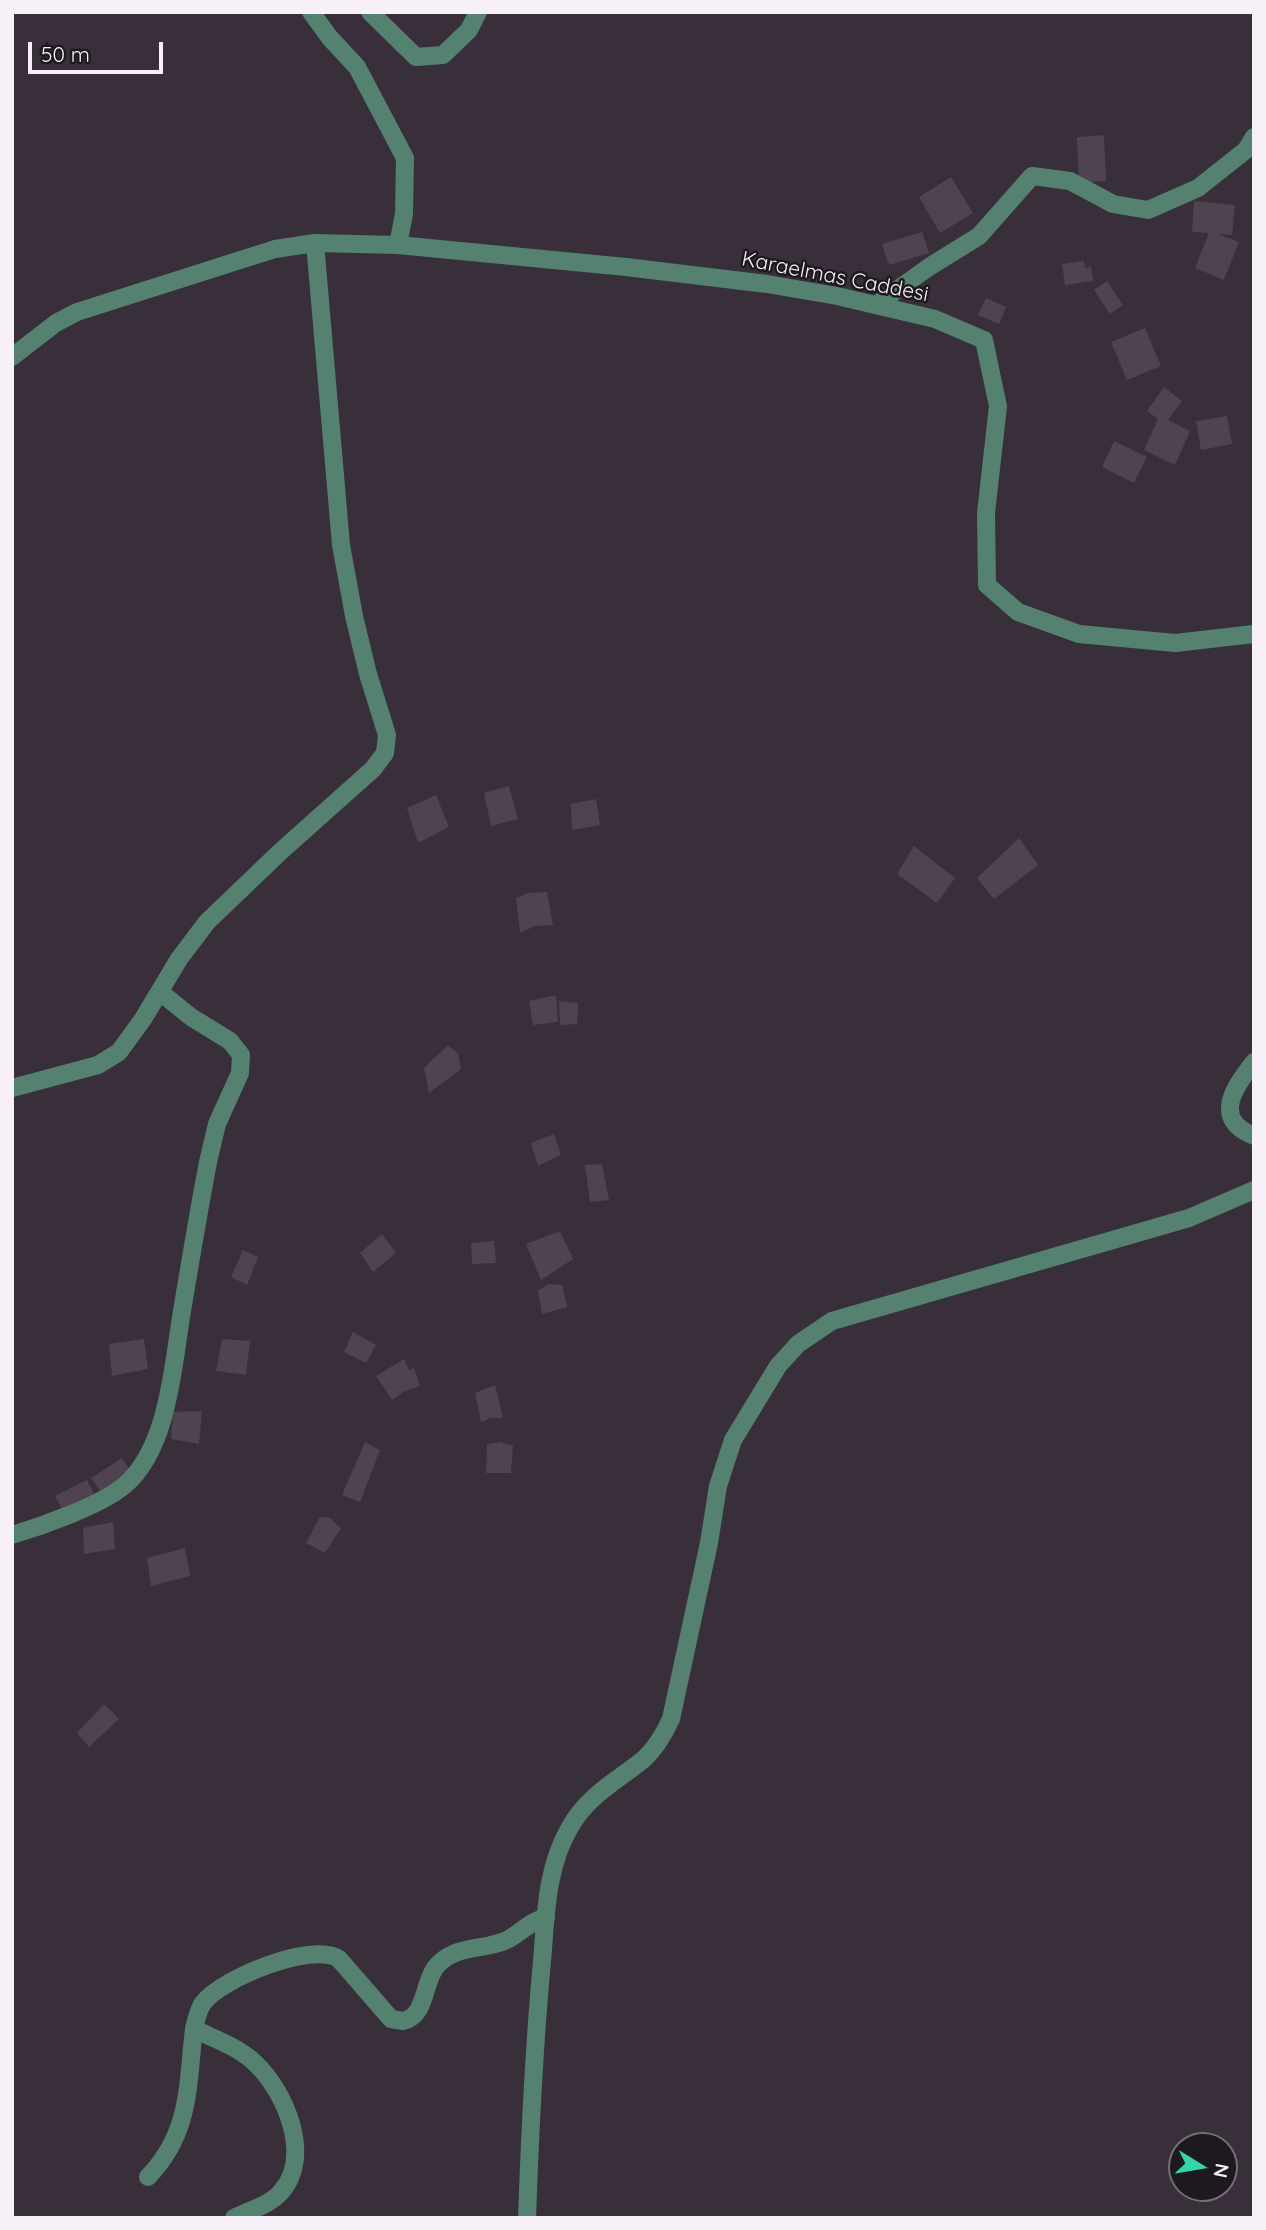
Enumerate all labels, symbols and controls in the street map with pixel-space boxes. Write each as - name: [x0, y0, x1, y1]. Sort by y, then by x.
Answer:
- scale bar: [32, 28, 166, 72]
- text: 50 m: [41, 41, 90, 67]
- street label: Karaelmas Caddesi: [739, 247, 931, 307]
- north arrow: [1168, 2132, 1238, 2202]
- text: N: [1209, 2161, 1235, 2180]

